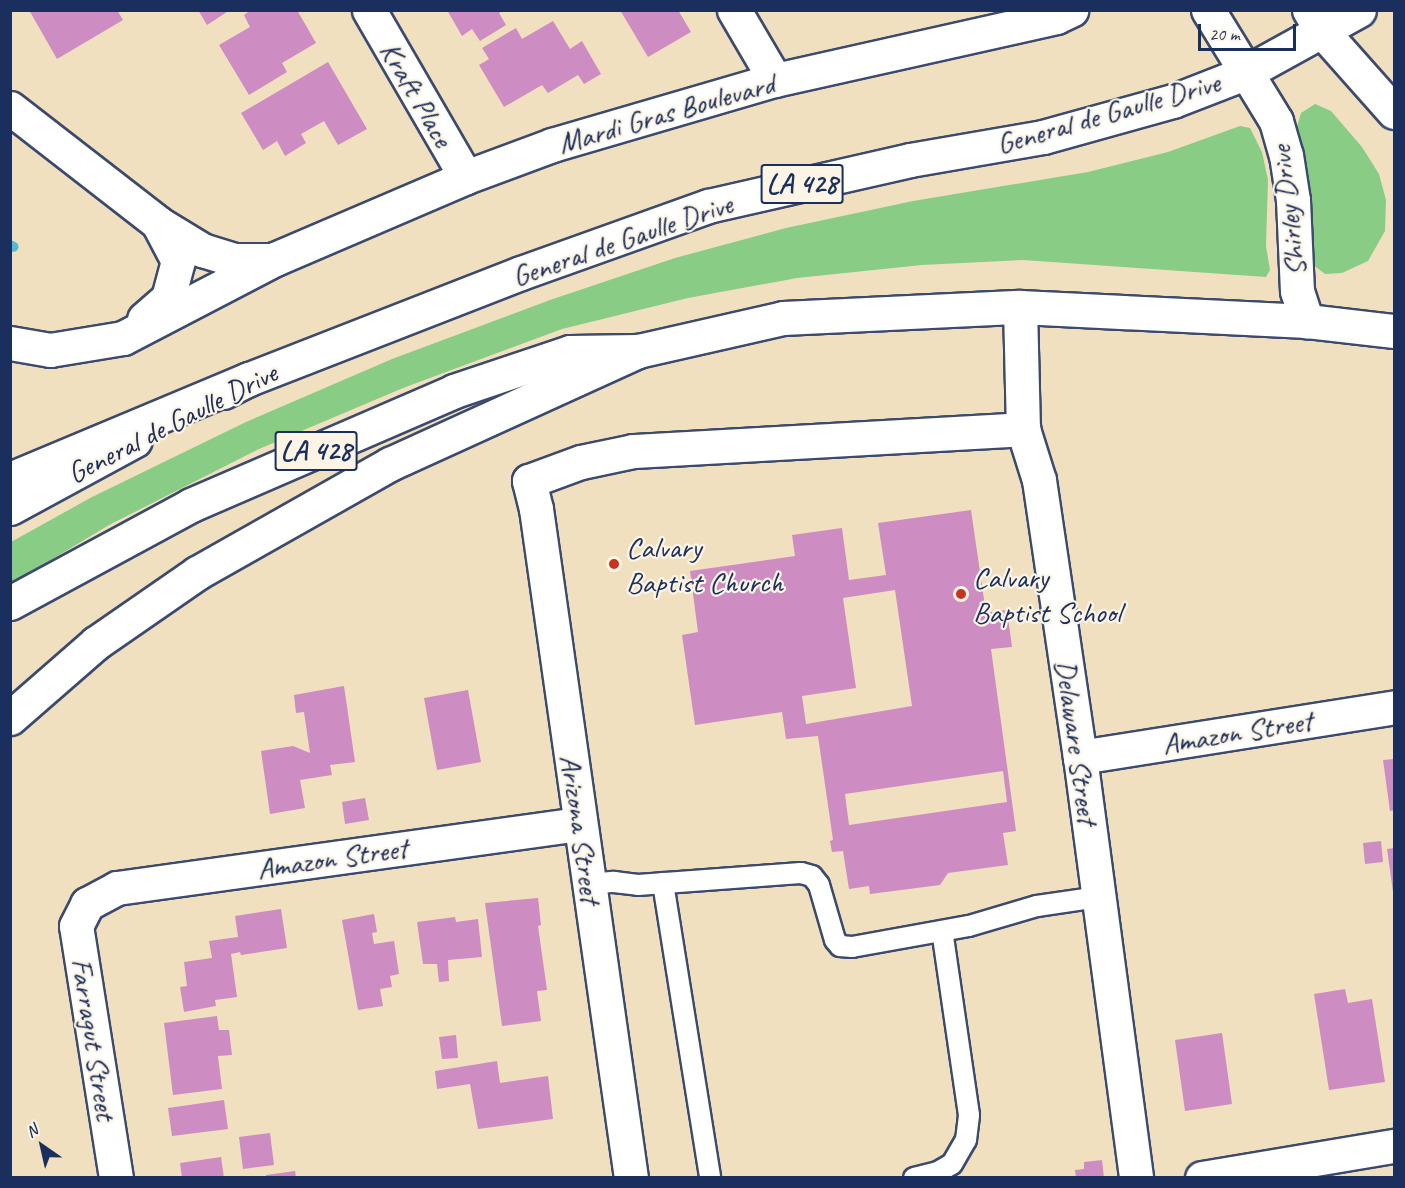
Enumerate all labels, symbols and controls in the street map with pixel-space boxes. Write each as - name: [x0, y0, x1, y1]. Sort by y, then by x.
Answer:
- scale bar: [1201, 12, 1298, 50]
- text: 20 m: [1209, 23, 1240, 45]
- street label: Kraft Place: [372, 35, 462, 153]
- street label: General de Gaulle Drive: [992, 64, 1224, 162]
- street label: Mardi Gras Boulevard: [553, 65, 779, 161]
- street label: Shirley Drive: [1262, 143, 1314, 279]
- road number: LA 428: [760, 159, 844, 209]
- street label: General de Gaulle Drive: [507, 185, 737, 295]
- street label: General de Gaulle Drive: [61, 354, 283, 492]
- road number: LA 428: [274, 426, 358, 476]
- place label: Calvary Baptist Church: [626, 529, 784, 600]
- marker: Calvary Baptist Church: [607, 557, 621, 571]
- place label: Calvary Baptist School: [973, 559, 1121, 630]
- marker: Calvary Baptist School: [954, 587, 968, 601]
- street label: Delaware Street: [1048, 657, 1106, 827]
- street label: Amazon Street: [1160, 702, 1314, 762]
- street label: Arizona Street: [553, 752, 609, 906]
- street label: Amazon Street: [255, 830, 409, 886]
- street label: Farragut Street: [63, 955, 125, 1123]
- north arrow: [12, 1116, 72, 1176]
- text: N: [22, 1120, 42, 1142]

